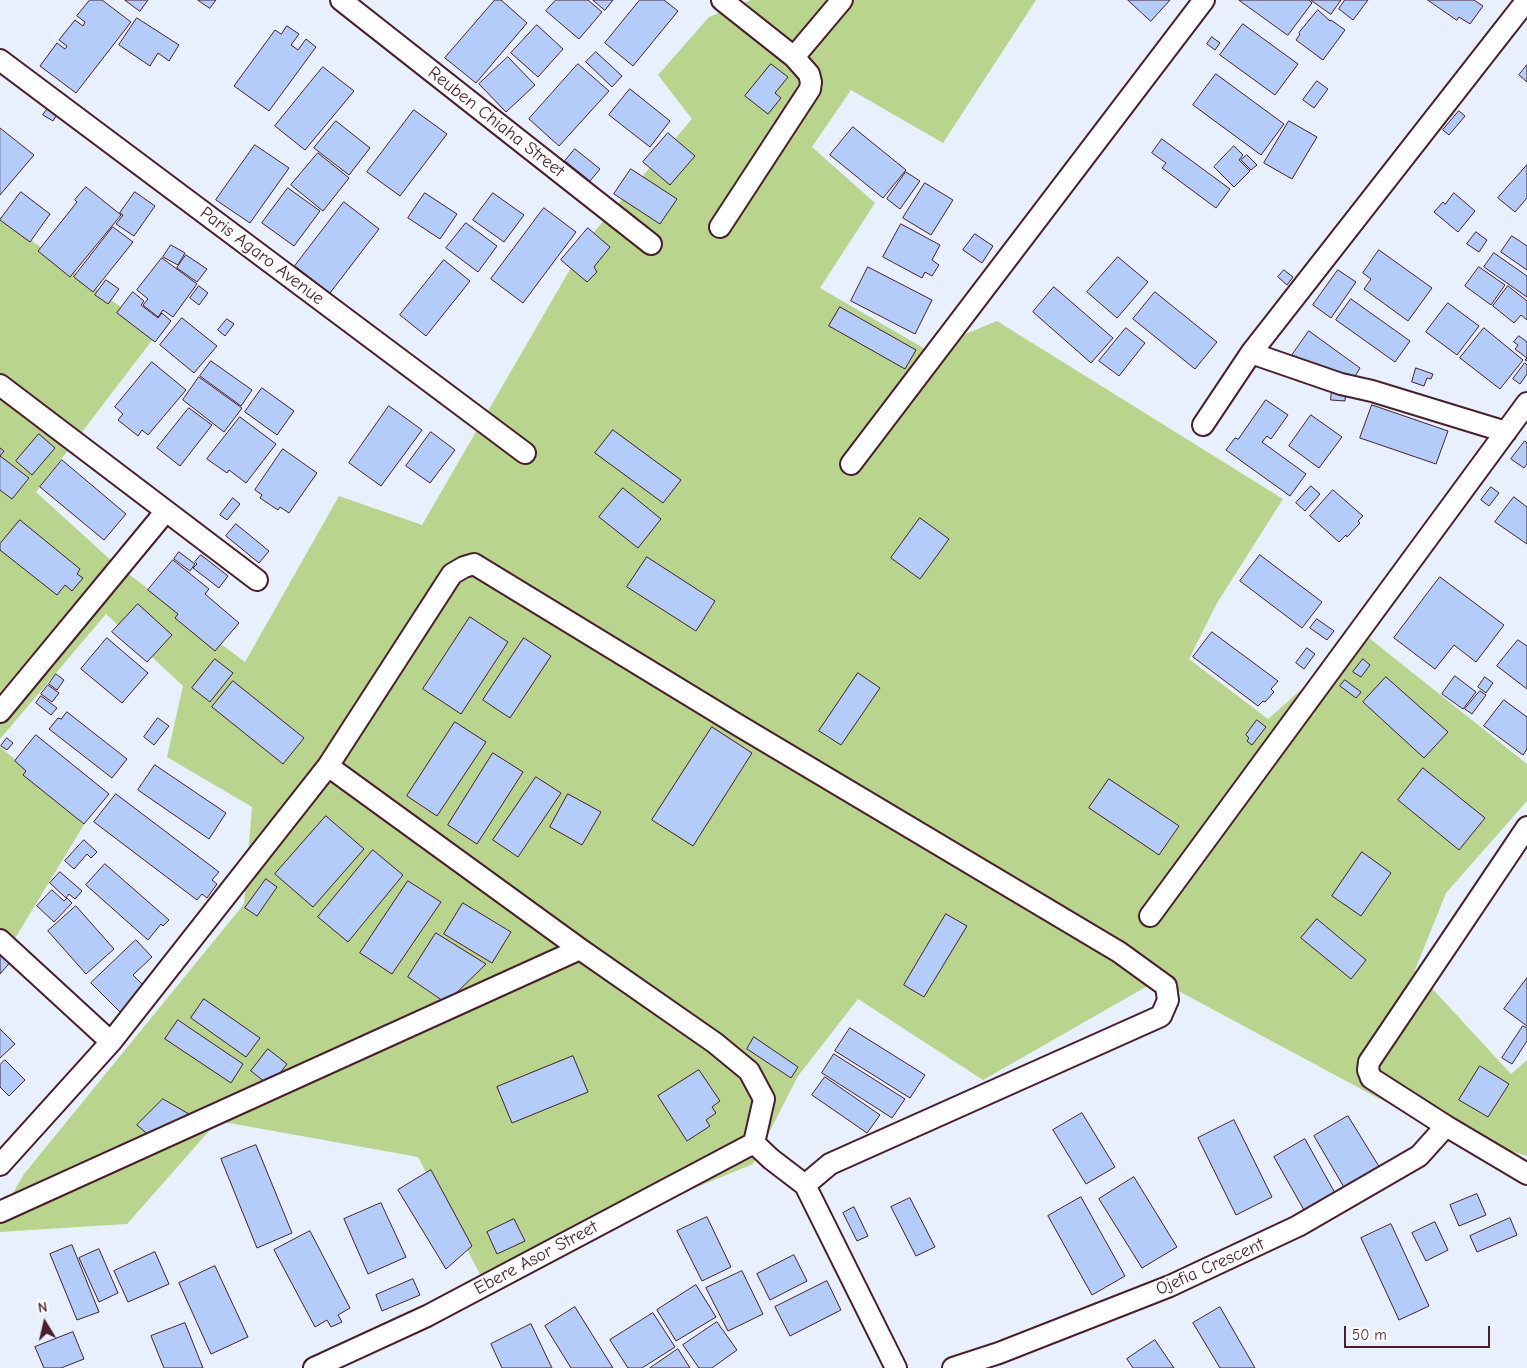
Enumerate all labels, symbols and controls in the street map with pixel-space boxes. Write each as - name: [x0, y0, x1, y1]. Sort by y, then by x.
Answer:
- street label: Reuben Chiaha Street: [423, 62, 569, 182]
- street label: Paris Agaro Avenue: [196, 202, 328, 310]
- street label: Ebere Asor Street: [470, 1216, 602, 1300]
- street label: Ojefia Crescent: [1152, 1233, 1268, 1301]
- north arrow: [20, 1298, 70, 1348]
- text: N: [37, 1299, 48, 1317]
- scale bar: [1347, 1316, 1493, 1348]
- text: 50 m: [1352, 1326, 1387, 1344]

